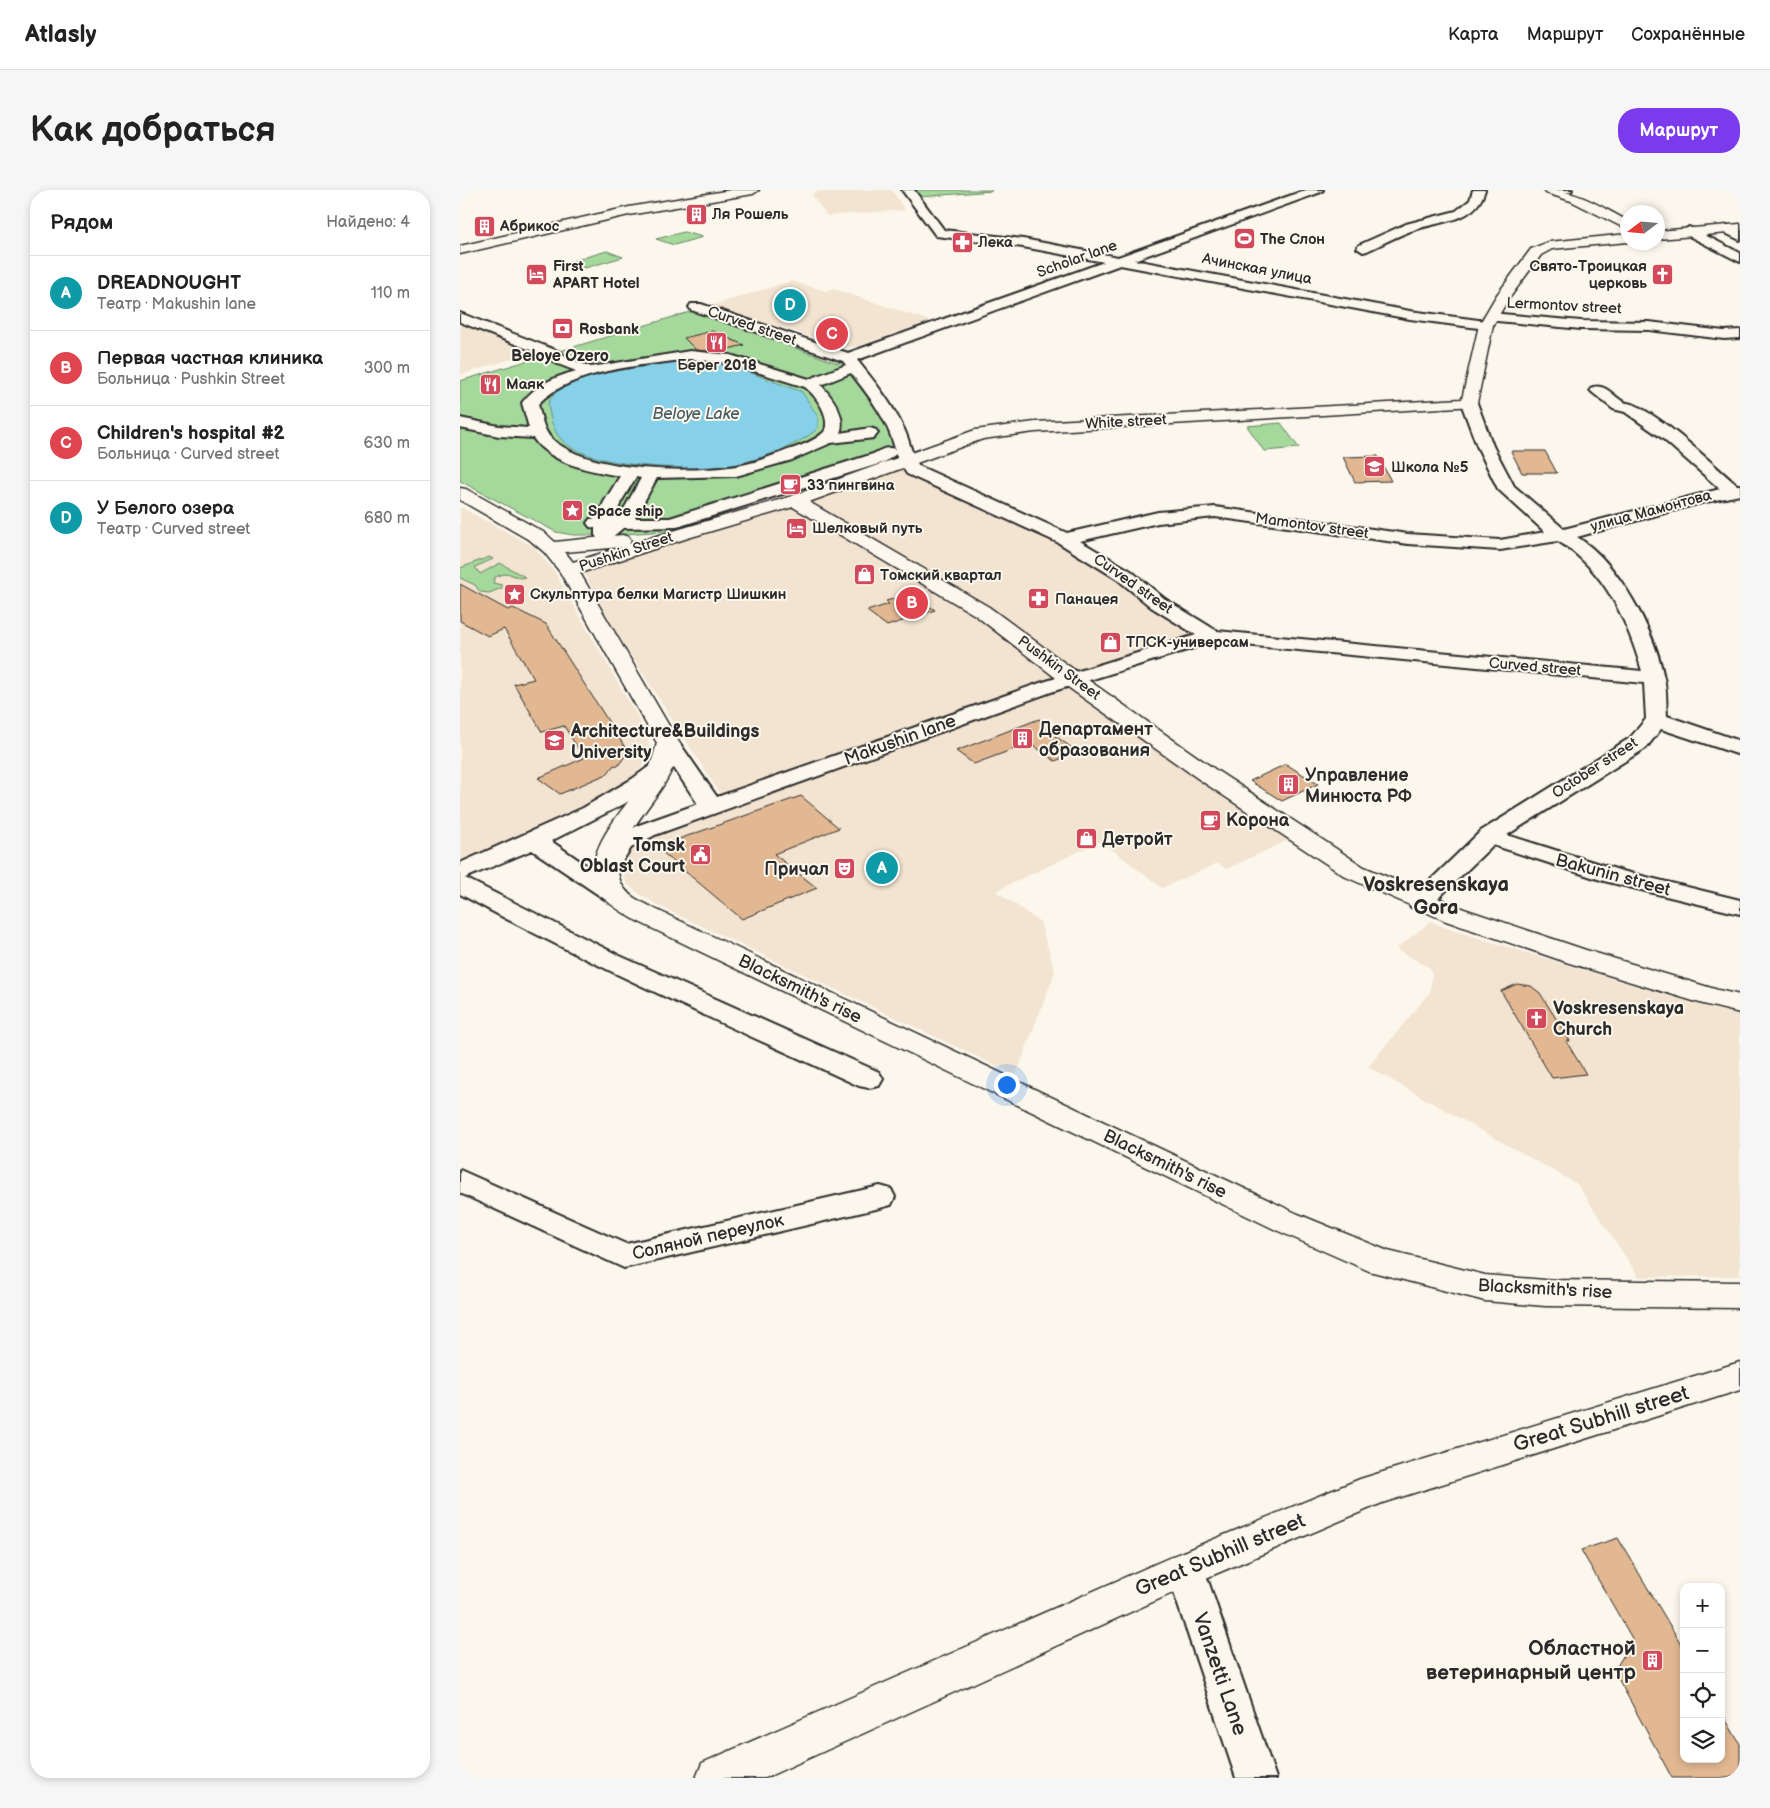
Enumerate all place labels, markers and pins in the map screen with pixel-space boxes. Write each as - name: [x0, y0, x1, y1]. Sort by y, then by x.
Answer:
- building icon: Ля Рошель: [684, 202, 708, 226]
- place label: Ля Рошель: [711, 205, 789, 224]
- building icon: Абрикос: [472, 214, 496, 238]
- place label: Абрикос: [499, 217, 560, 236]
- sports icon: The Слон: [1232, 227, 1256, 251]
- pharmacy icon: Лека: [950, 230, 974, 254]
- place label: The Слон: [1260, 230, 1325, 249]
- place label: Лека: [977, 233, 1013, 252]
- place label: First APART Hotel: [552, 257, 640, 293]
- place label: Свято-Троицкая церковь: [1530, 257, 1647, 293]
- hotel icon: First APART Hotel: [525, 263, 549, 287]
- church icon: Свято-Троицкая церковь: [1651, 263, 1675, 287]
- pin: D: [774, 286, 806, 324]
- pin: C: [816, 315, 848, 353]
- bank icon: Rosbank: [551, 317, 575, 341]
- place label: Rosbank: [579, 320, 639, 339]
- restaurant icon: Берег 2018: [705, 330, 729, 354]
- place label: Берег 2018: [677, 356, 757, 375]
- restaurant icon: Маяк: [478, 372, 502, 396]
- place label: Маяк: [506, 375, 545, 394]
- school or university icon: Школа №5: [1363, 455, 1387, 479]
- place label: Школа №5: [1391, 458, 1469, 477]
- cafe icon: 33 пингвина: [779, 473, 803, 497]
- place label: 33 пингвина: [807, 476, 895, 495]
- place icon: Space ship: [560, 499, 584, 523]
- place label: Space ship: [588, 502, 663, 521]
- hotel icon: Шелковый путь: [784, 516, 808, 540]
- place label: Шелковый путь: [812, 519, 923, 538]
- shop icon: Томский квартал: [852, 563, 876, 587]
- place label: Томский квартал: [880, 566, 1002, 585]
- place icon: Скульптура белки Магистр Шишкин: [502, 582, 526, 606]
- pin: B: [896, 584, 928, 622]
- place label: Скульптура белки Магистр Шишкин: [530, 585, 786, 604]
- pharmacy icon: Панацея: [1027, 587, 1051, 611]
- place label: Панацея: [1055, 590, 1119, 609]
- shop icon: ТПСК-универсам: [1098, 630, 1122, 654]
- place label: ТПСК-универсам: [1126, 633, 1249, 652]
- place label: Департамент образования: [1039, 719, 1153, 761]
- place label: Architecture&Buildings University: [570, 721, 759, 763]
- building icon: Департамент образования: [1011, 727, 1035, 751]
- school or university icon: Architecture&Buildings University: [543, 729, 567, 753]
- place label: Управление Минюста РФ: [1305, 765, 1412, 807]
- building icon: Управление Минюста РФ: [1277, 773, 1301, 797]
- cafe icon: Корона: [1198, 808, 1222, 832]
- place label: Корона: [1226, 810, 1290, 831]
- shop icon: Детройт: [1074, 827, 1098, 851]
- place label: Детройт: [1102, 829, 1173, 850]
- place label: Tomsk Oblast Court: [580, 835, 686, 877]
- public building icon: Tomsk Oblast Court: [689, 843, 713, 867]
- pin: A: [866, 849, 898, 887]
- theatre icon: Причал: [833, 857, 857, 881]
- place label: Причал: [764, 859, 829, 880]
- place label: Voskresenskaya Church: [1553, 998, 1684, 1040]
- church icon: Voskresenskaya Church: [1525, 1006, 1549, 1030]
- place label: Областной ветеринарный центр: [1426, 1636, 1637, 1685]
- building icon: Областной ветеринарный центр: [1640, 1648, 1664, 1672]

